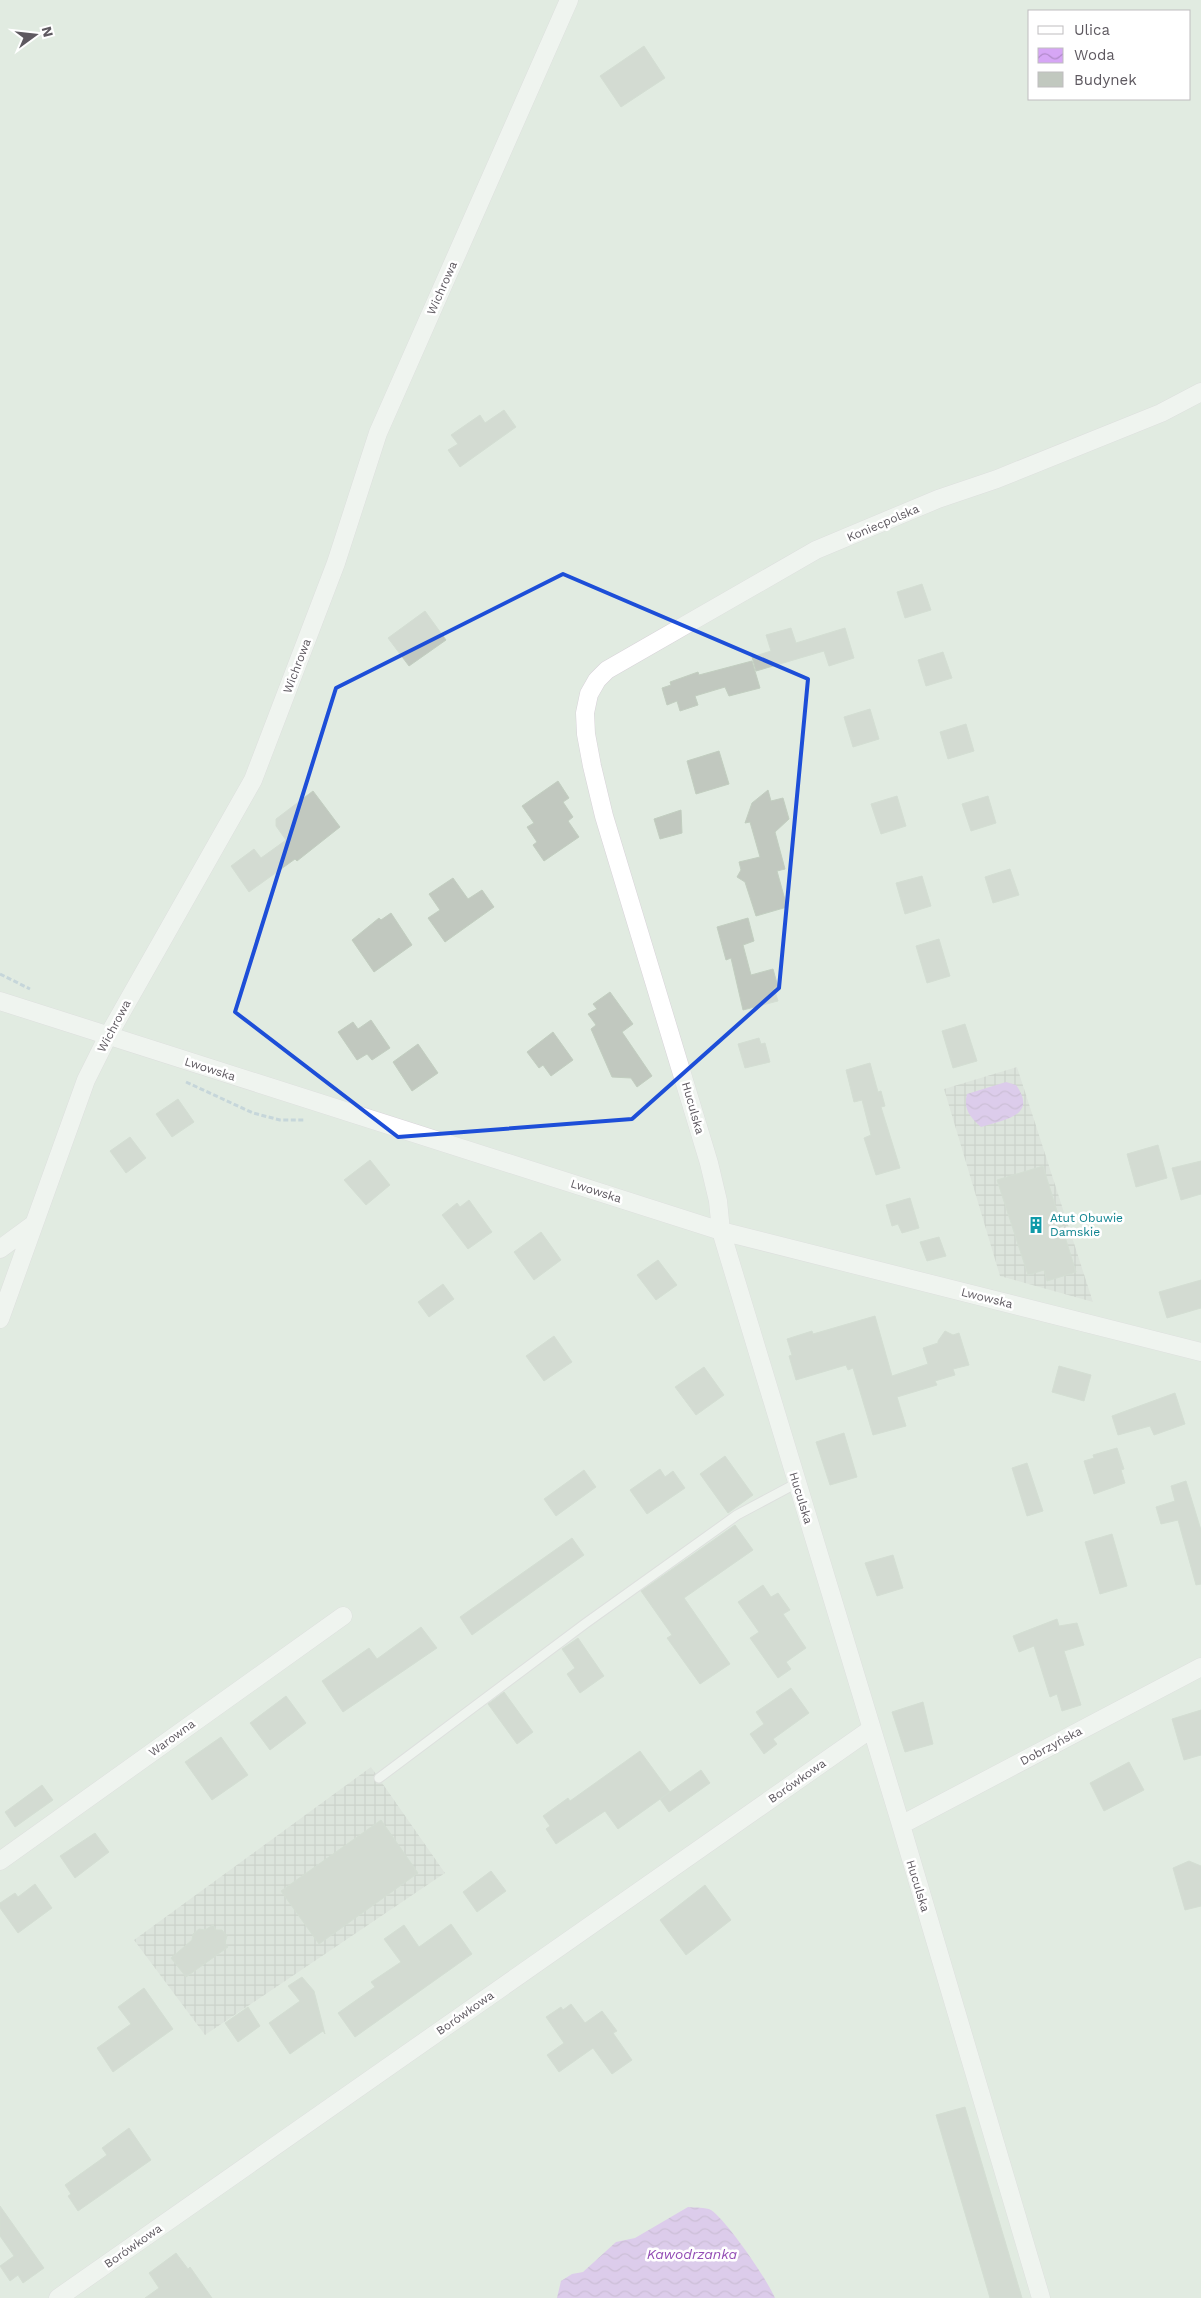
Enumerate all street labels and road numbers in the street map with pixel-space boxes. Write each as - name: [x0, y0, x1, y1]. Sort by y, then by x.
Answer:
- street label: Wichrowa: [424, 259, 460, 317]
- street label: Koniecpolska: [845, 501, 921, 544]
- street label: Wichrowa: [280, 637, 314, 695]
- street label: Wichrowa: [94, 997, 134, 1055]
- street label: Lwowska: [183, 1054, 237, 1084]
- street label: Huculska: [679, 1080, 707, 1136]
- street label: Lwowska: [569, 1176, 623, 1206]
- street label: Lwowska: [960, 1285, 1015, 1311]
- street label: Huculska: [786, 1470, 816, 1526]
- street label: Warowna: [146, 1716, 198, 1759]
- street label: Dobrzyńska: [1018, 1724, 1085, 1768]
- street label: Borówkowa: [766, 1756, 829, 1806]
- street label: Huculska: [903, 1858, 933, 1914]
- street label: Borówkowa: [434, 1988, 497, 2038]
- street label: Borówkowa: [102, 2221, 165, 2271]

